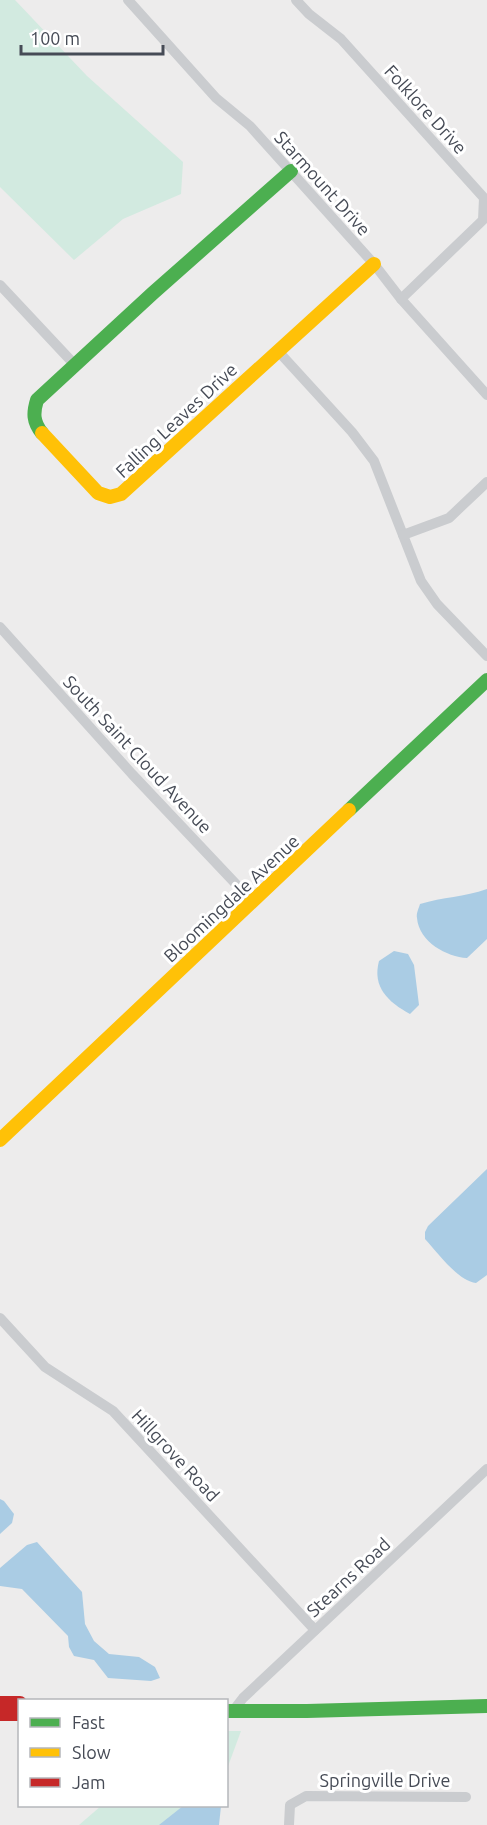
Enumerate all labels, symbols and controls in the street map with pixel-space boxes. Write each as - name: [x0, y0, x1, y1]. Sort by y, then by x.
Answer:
- scale bar: [21, 18, 164, 56]
- text: 100 m: [30, 28, 80, 48]
- street label: Folklore Drive: [381, 61, 471, 157]
- street label: Starmount Drive: [271, 127, 375, 239]
- street label: Falling Leaves Drive: [111, 359, 241, 481]
- street label: South Saint Cloud Avenue: [60, 671, 216, 837]
- street label: Bloomingdale Avenue: [159, 830, 303, 966]
- street label: Hillgrove Road: [128, 1405, 224, 1505]
- street label: Stearns Road: [302, 1533, 394, 1621]
- legend: [18, 1699, 228, 1807]
- text: Fast: [72, 1712, 105, 1732]
- text: Slow: [72, 1742, 111, 1762]
- street label: Springville Drive: [320, 1770, 450, 1790]
- text: Jam: [72, 1772, 106, 1792]

